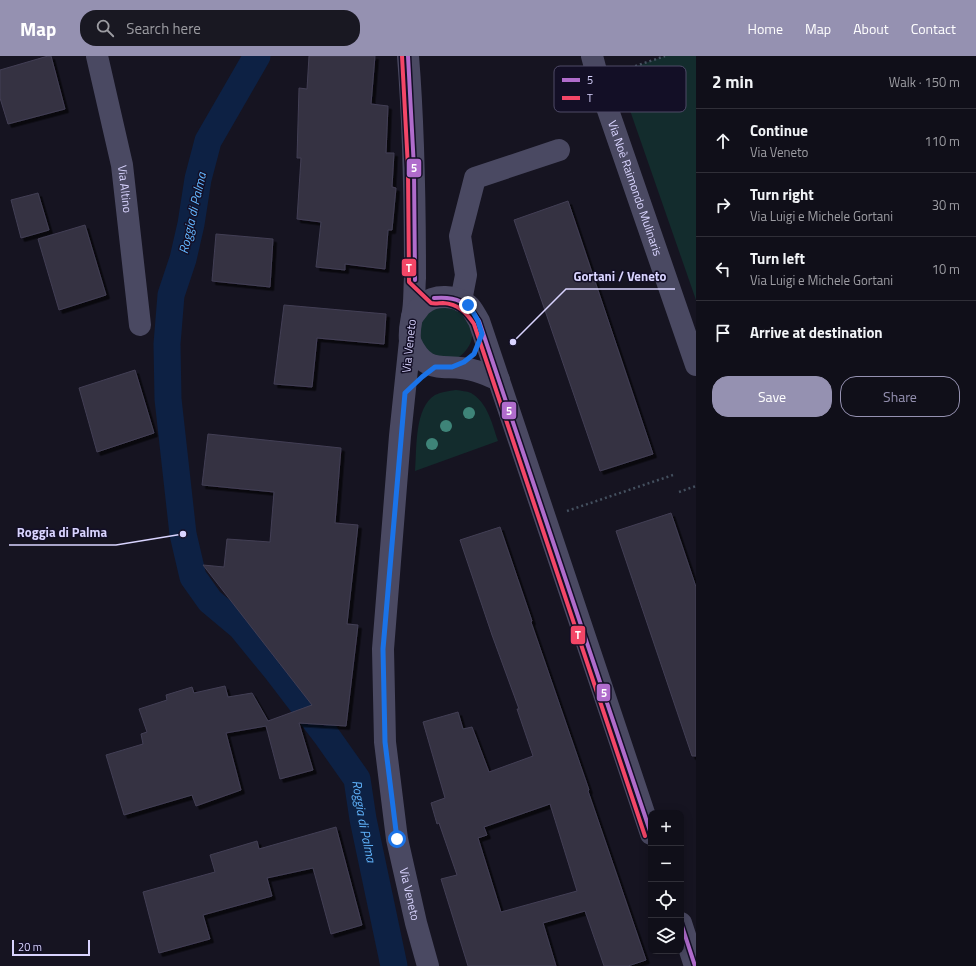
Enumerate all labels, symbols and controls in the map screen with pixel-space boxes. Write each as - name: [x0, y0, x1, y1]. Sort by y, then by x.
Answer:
- search box: [80, 10, 360, 46]
- text: Map: [20, 14, 56, 43]
- icon: search: [94, 17, 116, 39]
- text: Search here: [126, 17, 201, 40]
- text: Home: [748, 18, 783, 39]
- text: Map: [805, 18, 831, 39]
- text: About: [853, 18, 889, 39]
- text: Contact: [911, 18, 956, 39]
- legend: [554, 66, 686, 112]
- text: 2 min: [712, 69, 753, 95]
- text: 5: [587, 72, 593, 88]
- text: Walk · 150 m: [889, 72, 960, 92]
- text: T: [587, 90, 593, 106]
- street label: Via Noè Raimondo Mulinaris: [603, 118, 668, 259]
- text: Continue: [750, 119, 808, 142]
- icon: ahead: [712, 130, 734, 152]
- text: 110 m: [924, 131, 960, 151]
- text: Via Veneto: [750, 142, 808, 162]
- line badge: 5: [406, 158, 422, 178]
- text: 5: [411, 160, 417, 176]
- street label: Via Altino: [113, 164, 137, 214]
- water label: Roggia di Palma: [173, 169, 211, 256]
- text: Turn right: [750, 183, 814, 206]
- icon: right: [712, 194, 734, 216]
- text: 30 m: [932, 195, 960, 215]
- text: Via Luigi e Michele Gortani: [750, 206, 893, 226]
- text: Turn left: [750, 247, 805, 270]
- line badge: T: [401, 258, 417, 277]
- icon: left: [712, 258, 734, 280]
- text: 10 m: [932, 259, 960, 279]
- text: T: [406, 260, 412, 276]
- callout: Gortani / Veneto: [566, 264, 675, 289]
- text: Gortani / Veneto: [574, 266, 667, 286]
- text: Via Luigi e Michele Gortani: [750, 270, 893, 290]
- route end: [459, 296, 477, 314]
- street label: Via Veneto: [396, 318, 421, 374]
- text: Arrive at destination: [750, 321, 883, 344]
- icon: arrive: [712, 322, 734, 344]
- button: Save: [712, 376, 832, 417]
- button: Share: [840, 376, 960, 417]
- line badge: 5: [501, 401, 517, 420]
- text: 5: [506, 403, 512, 419]
- callout: Roggia di Palma: [9, 520, 116, 545]
- text: Roggia di Palma: [17, 522, 107, 542]
- line badge: T: [570, 625, 586, 645]
- text: T: [575, 627, 581, 643]
- line badge: 5: [596, 683, 611, 702]
- text: 5: [601, 685, 607, 701]
- water label: Roggia di Palma: [347, 779, 382, 866]
- map controls: [648, 810, 684, 954]
- button: +: [648, 810, 684, 846]
- route start: [388, 830, 406, 848]
- button: −: [648, 846, 684, 882]
- street label: Via Veneto: [395, 866, 425, 922]
- button: locate: [648, 882, 684, 918]
- button: layers: [648, 918, 684, 954]
- scale bar: [12, 938, 90, 957]
- text: 20 m: [18, 939, 42, 955]

